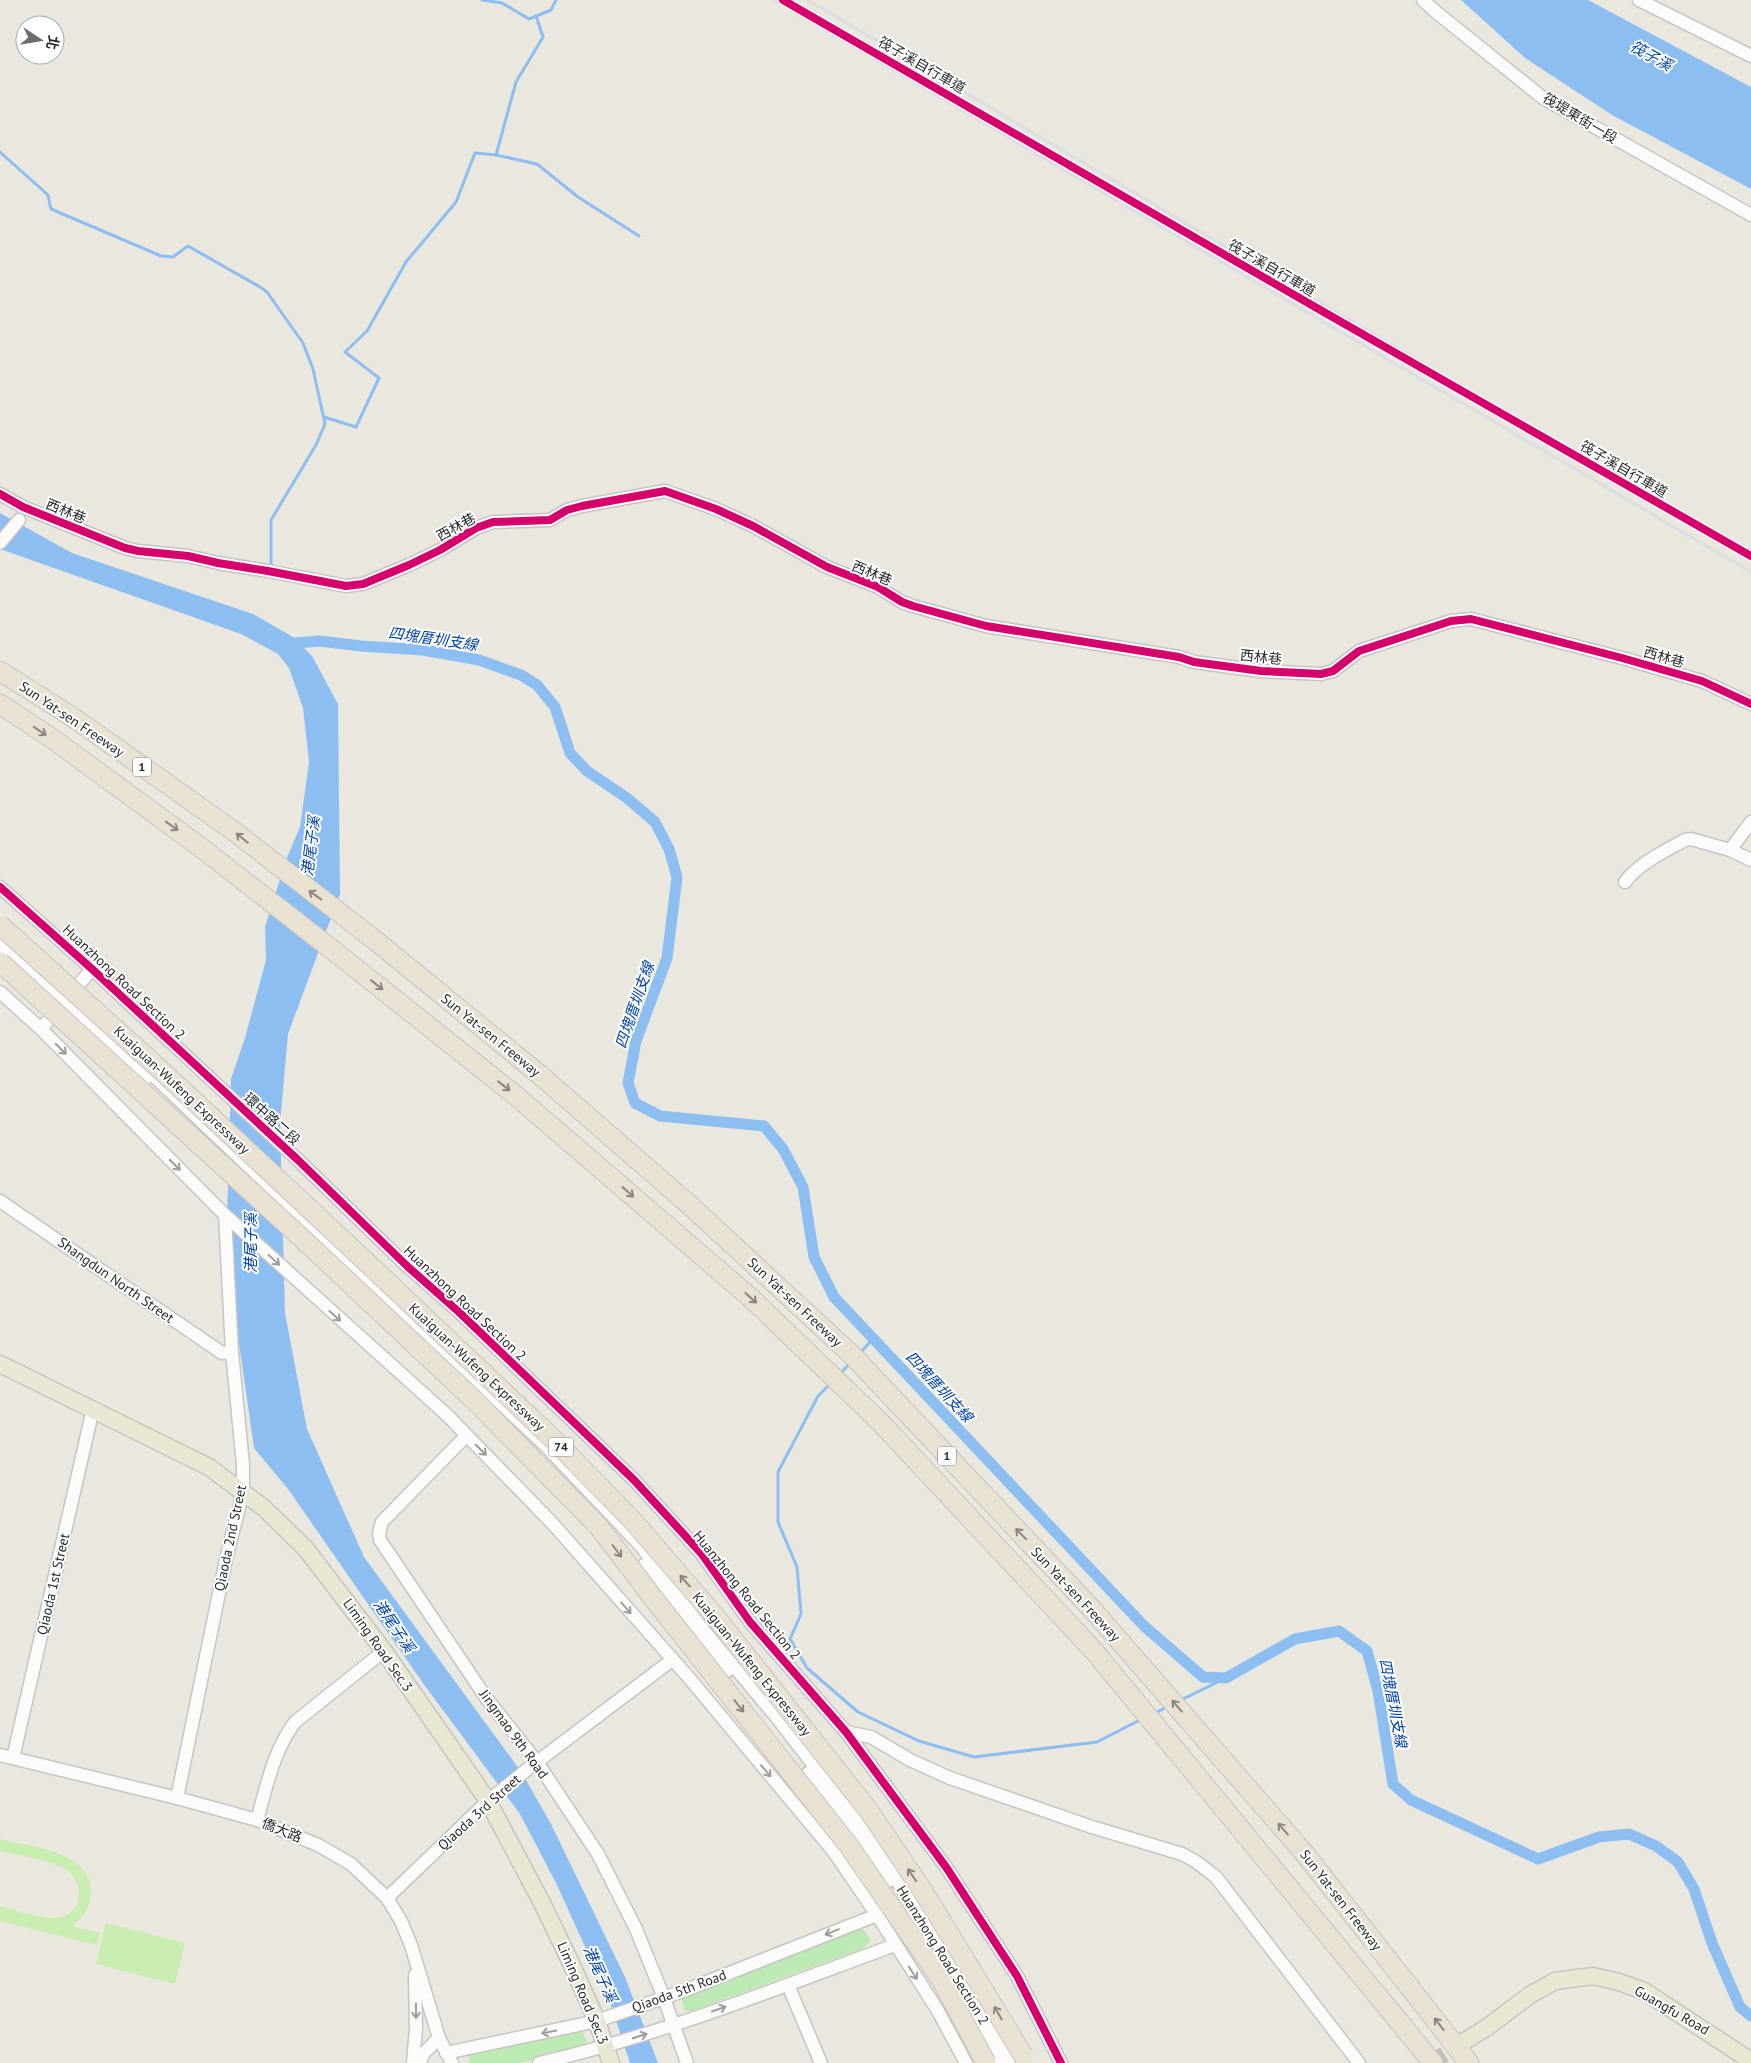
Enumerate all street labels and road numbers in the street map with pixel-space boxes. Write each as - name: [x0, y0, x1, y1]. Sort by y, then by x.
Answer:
- street label: 筏子溪自行車道: [875, 33, 969, 97]
- street label: 筏堤東街一段: [1539, 89, 1621, 147]
- street label: 筏子溪自行車道: [1225, 236, 1319, 300]
- street label: 筏子溪自行車道: [1577, 437, 1671, 501]
- street label: 西林巷: [43, 495, 89, 527]
- street label: 西林巷: [433, 509, 479, 545]
- street label: 西林巷: [849, 557, 895, 589]
- street label: 西林巷: [1641, 643, 1687, 671]
- street label: 西林巷: [1239, 646, 1283, 668]
- street label: Sun Yat-sen Freeway: [16, 677, 128, 761]
- road number: 1: [133, 758, 151, 776]
- street label: Huanzhong Road Section 2: [59, 921, 189, 1043]
- street label: Sun Yat-sen Freeway: [437, 989, 545, 1081]
- street label: Kuaiguan-Wufeng Expressway: [110, 1022, 254, 1158]
- street label: 環中路二段: [240, 1089, 304, 1149]
- street label: Shangdun North Street: [54, 1233, 178, 1327]
- street label: Huanzhong Road Section 2: [400, 1242, 530, 1364]
- street label: Sun Yat-sen Freeway: [744, 1253, 847, 1351]
- street label: Kuaiguan-Wufeng Expressway: [405, 1299, 549, 1435]
- road number: 74: [548, 1438, 574, 1456]
- road number: 1: [938, 1446, 956, 1465]
- street label: Qiaoda 2nd Street: [210, 1483, 250, 1593]
- street label: Huanzhong Road Section 2: [689, 1527, 805, 1663]
- street label: Qiaoda 1st Street: [33, 1531, 73, 1637]
- street label: Sun Yat-sen Freeway: [1027, 1543, 1125, 1646]
- street label: Kuaiguan-Wufeng Expressway: [688, 1589, 816, 1740]
- street label: Liming Road Sec.3: [339, 1595, 417, 1695]
- street label: Jingmao 9th Road: [475, 1685, 552, 1782]
- street label: Qiaoda 3rd Street: [434, 1770, 524, 1854]
- street label: 僑大路: [259, 1814, 305, 1846]
- street label: Sun Yat-sen Freeway: [1296, 1846, 1386, 1954]
- street label: Huanzhong Road Section 2: [893, 1882, 993, 2028]
- street label: Liming Road Sec.3: [553, 1939, 613, 2047]
- street label: Qiaoda 5th Road: [629, 1966, 729, 2016]
- street label: Guangfu Road: [1631, 1981, 1713, 2039]

